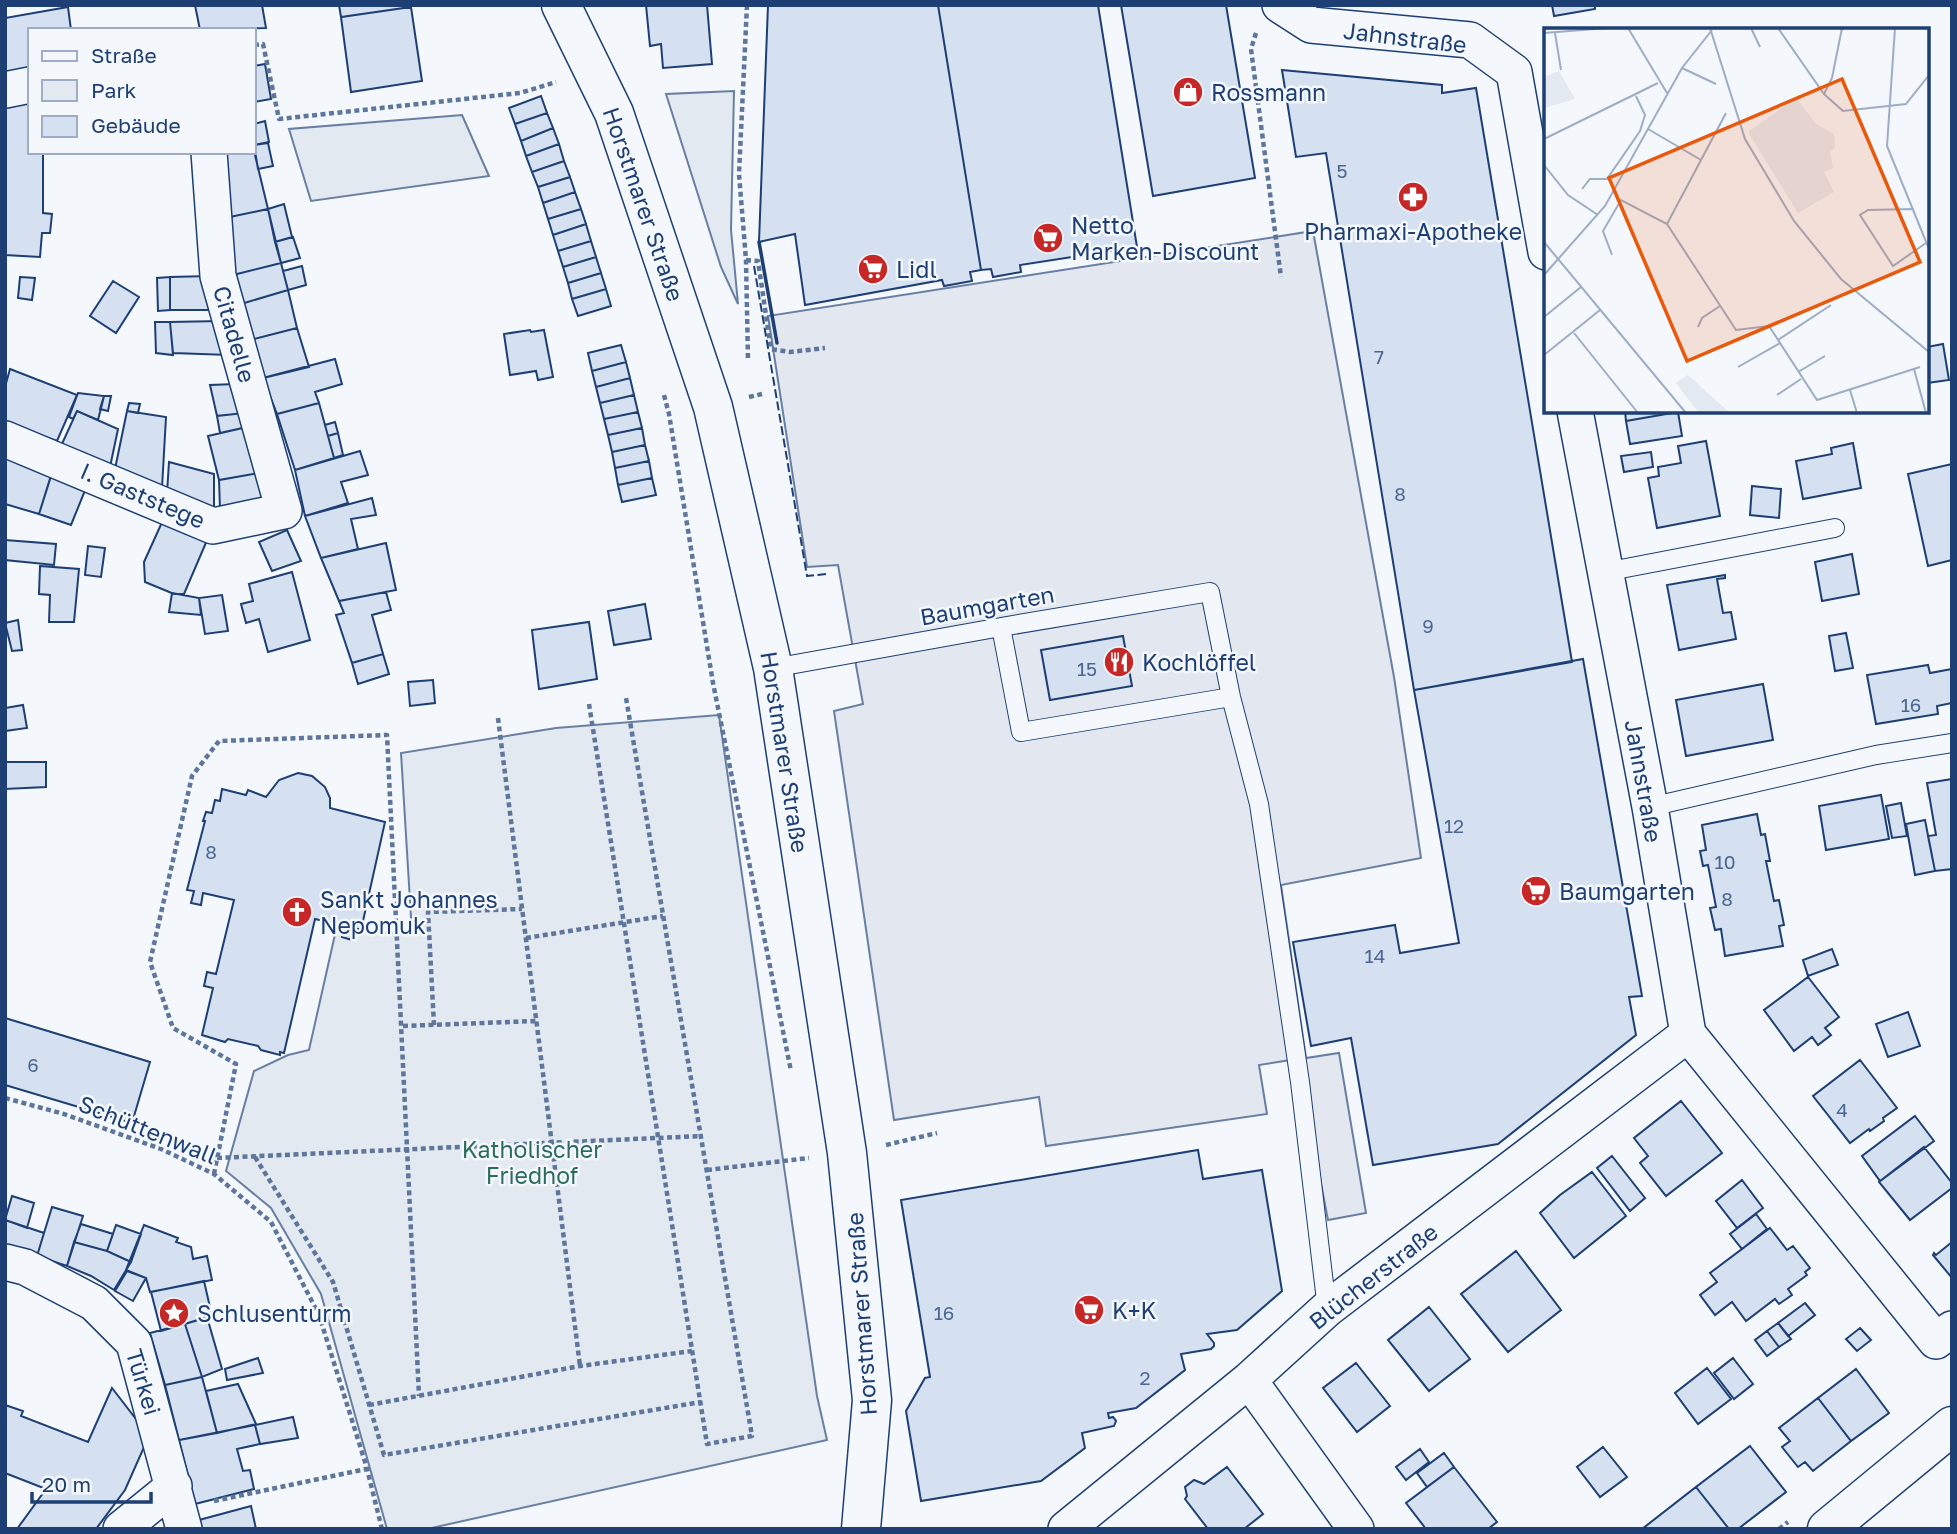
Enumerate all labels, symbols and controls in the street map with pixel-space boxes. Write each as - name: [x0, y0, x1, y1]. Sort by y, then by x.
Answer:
- street label: Jahnstraße: [1342, 16, 1468, 58]
- legend: [28, 28, 256, 154]
- inset map: [1544, 28, 1929, 413]
- text: Straße: [91, 42, 157, 68]
- shop icon: Rossmann: [1171, 75, 1205, 109]
- text: Park: [91, 77, 137, 103]
- place label: Rossmann: [1211, 78, 1326, 106]
- street label: Horstmarer Straße: [598, 103, 690, 305]
- text: Gebäude: [91, 112, 181, 138]
- house number: 5: [1336, 159, 1348, 182]
- pharmacy icon: Pharmaxi-Apotheke: [1396, 180, 1430, 214]
- place label: Netto Marken-Discount: [1071, 211, 1259, 265]
- place label: Pharmaxi-Apotheke: [1304, 217, 1522, 245]
- supermarket icon: Netto Marken-Discount: [1031, 221, 1065, 255]
- supermarket icon: Lidl: [856, 252, 890, 286]
- place label: Lidl: [896, 255, 937, 283]
- street label: Citadelle: [208, 282, 262, 386]
- house number: 7: [1374, 345, 1384, 368]
- street label: I. Gaststege: [76, 456, 210, 534]
- house number: 8: [1394, 482, 1406, 505]
- street label: Baumgarten: [918, 579, 1056, 631]
- house number: 9: [1422, 614, 1434, 637]
- restaurant icon: Kochlöffel: [1102, 645, 1136, 679]
- place label: Kochlöffel: [1142, 648, 1256, 676]
- street label: Horstmarer Straße: [755, 649, 815, 855]
- house number: 15: [1077, 657, 1097, 680]
- house number: 16: [1901, 693, 1921, 716]
- street label: Jahnstraße: [1619, 718, 1669, 844]
- house number: 12: [1444, 814, 1464, 837]
- house number: 8: [205, 840, 217, 863]
- house number: 10: [1715, 850, 1736, 873]
- supermarket icon: Baumgarten: [1519, 874, 1553, 908]
- place label: Baumgarten: [1559, 877, 1695, 905]
- place label: Sankt Johannes Nepomuk: [320, 885, 498, 939]
- house number: 8: [1721, 887, 1733, 910]
- church icon: Sankt Johannes Nepomuk: [280, 895, 314, 929]
- house number: 14: [1365, 944, 1385, 967]
- house number: 6: [27, 1053, 39, 1076]
- street label: Schüttenwall: [75, 1089, 221, 1169]
- house number: 4: [1836, 1098, 1848, 1121]
- park label: Katholischer Friedhof: [462, 1135, 602, 1189]
- street label: Horstmarer Straße: [840, 1211, 882, 1417]
- street label: Blücherstraße: [1303, 1217, 1443, 1335]
- supermarket icon: K+K: [1072, 1293, 1106, 1327]
- place icon: Schlusenturm: [157, 1296, 191, 1330]
- place label: K+K: [1112, 1296, 1157, 1324]
- place label: Schlusenturm: [197, 1299, 352, 1327]
- house number: 16: [934, 1301, 954, 1324]
- street label: Türkei: [121, 1346, 167, 1418]
- house number: 2: [1139, 1366, 1151, 1389]
- scale bar: [32, 1460, 150, 1504]
- text: 20 m: [42, 1471, 91, 1497]

